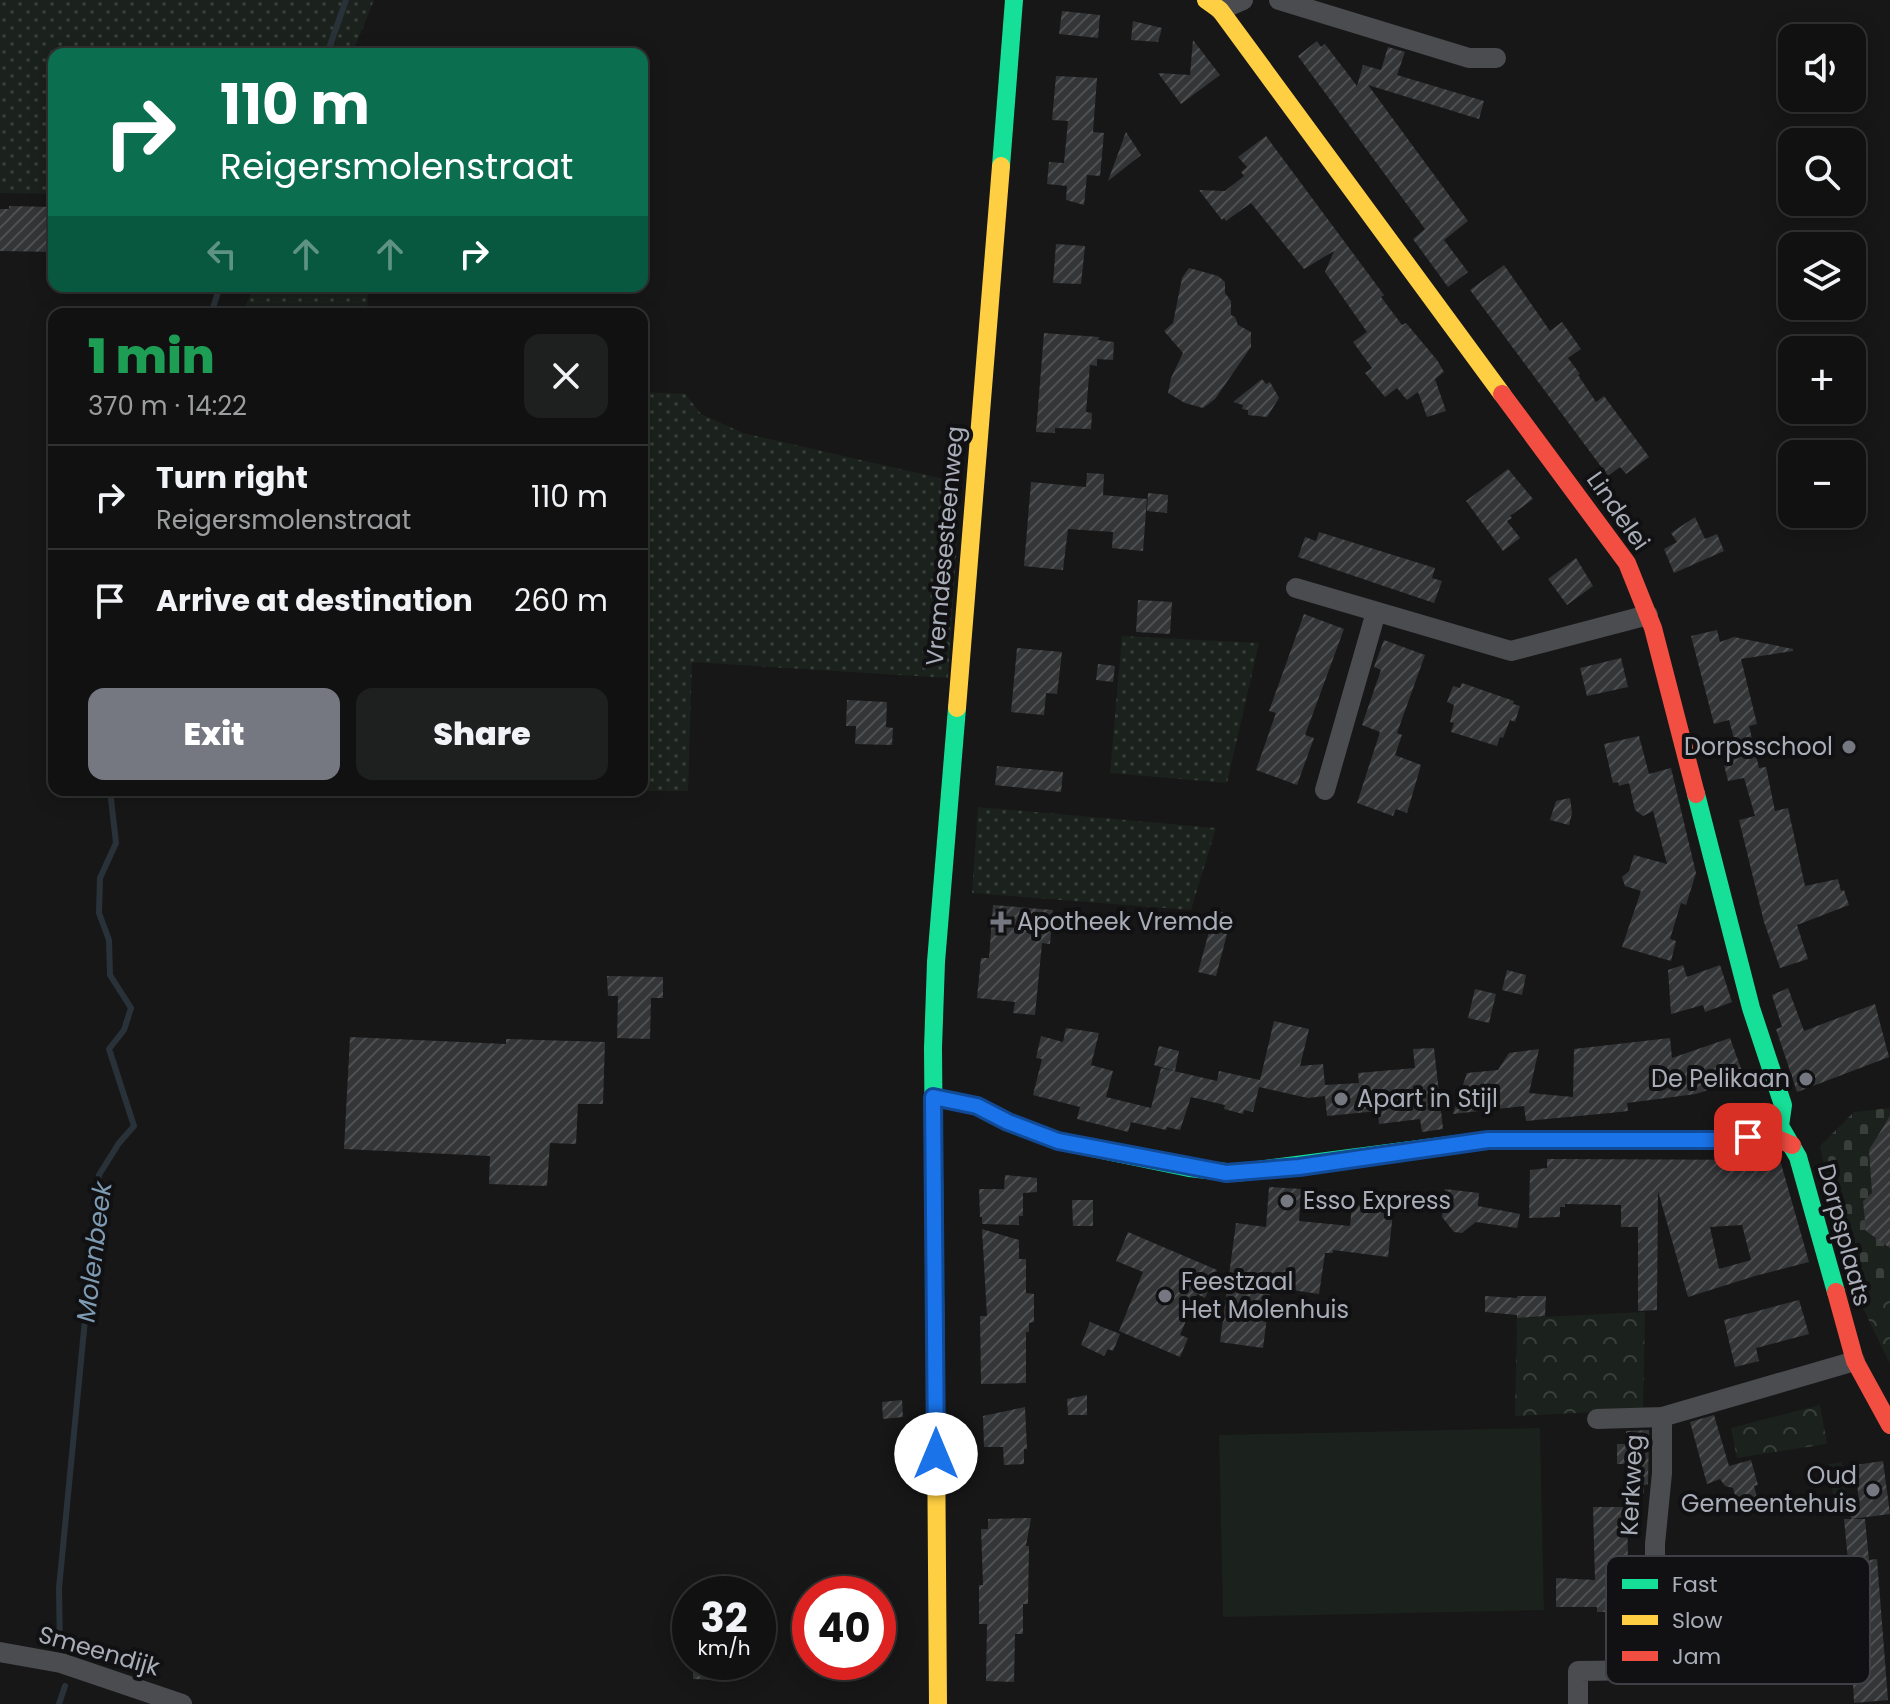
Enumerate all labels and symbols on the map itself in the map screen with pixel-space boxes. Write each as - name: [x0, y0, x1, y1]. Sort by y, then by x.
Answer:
- street label: Vremdesesteenweg: [918, 425, 971, 667]
- street label: Lindelei: [1579, 465, 1658, 557]
- place label: Dorpsschool: [1684, 730, 1833, 763]
- marker: Dorpsschool: [1840, 738, 1858, 756]
- place label: Apotheek Vremde: [1017, 905, 1233, 938]
- marker: Apotheek Vremde: [992, 913, 1010, 931]
- place label: De Pelikaan: [1651, 1062, 1790, 1095]
- marker: De Pelikaan: [1797, 1070, 1815, 1088]
- place label: Apart in Stijl: [1357, 1082, 1498, 1115]
- marker: Apart in Stijl: [1332, 1090, 1350, 1108]
- pin: [1714, 1103, 1782, 1171]
- street label: Dorpsplaats: [1810, 1160, 1879, 1310]
- water label: Molenbeek: [68, 1178, 121, 1324]
- place label: Esso Express: [1303, 1184, 1451, 1217]
- marker: Esso Express: [1278, 1192, 1296, 1210]
- place label: Feestzaal Het Molenhuis: [1181, 1265, 1349, 1326]
- marker: Feestzaal Het Molenhuis: [1156, 1287, 1174, 1305]
- position arrow: [894, 1412, 978, 1496]
- street label: Kerkweg: [1612, 1434, 1651, 1536]
- place label: Oud Gemeentehuis: [1681, 1459, 1857, 1520]
- marker: Oud Gemeentehuis: [1864, 1481, 1882, 1499]
- legend: [1606, 1556, 1870, 1684]
- text: Fast: [1672, 1569, 1717, 1600]
- speed limit sign: 40: [792, 1576, 896, 1680]
- text: Slow: [1672, 1605, 1722, 1636]
- street label: Smeendijk: [35, 1618, 164, 1684]
- text: Jam: [1672, 1641, 1721, 1672]

